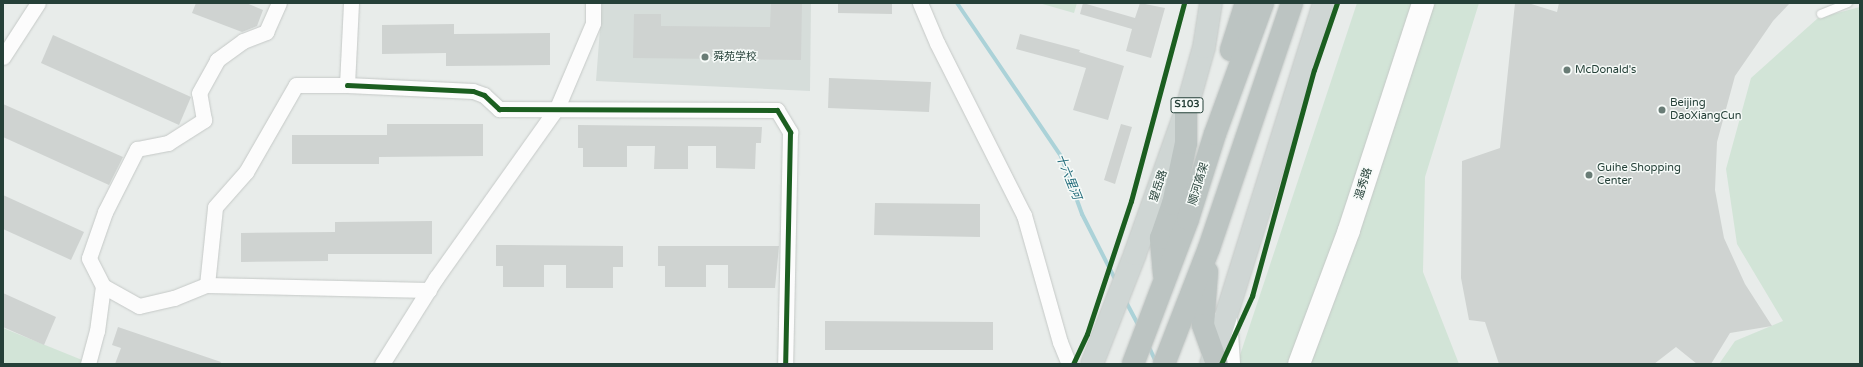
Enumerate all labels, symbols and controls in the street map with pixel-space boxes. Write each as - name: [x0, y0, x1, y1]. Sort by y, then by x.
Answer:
- place label: 舜苑学校: [713, 50, 757, 64]
- marker: 舜苑学校: [700, 52, 710, 62]
- place label: McDonald's: [1575, 63, 1636, 77]
- marker: McDonald's: [1562, 65, 1572, 75]
- road number: S103: [1170, 97, 1204, 113]
- place label: Beijing DaoXiangCun: [1670, 97, 1741, 123]
- marker: Beijing DaoXiangCun: [1657, 105, 1667, 115]
- water label: 十六里河: [1052, 152, 1084, 202]
- street label: 顺河高架: [1186, 161, 1212, 207]
- place label: Guihe Shopping Center: [1597, 162, 1681, 188]
- street label: 温秀路: [1353, 166, 1375, 202]
- street label: 望岳路: [1147, 168, 1171, 204]
- marker: Guihe Shopping Center: [1584, 170, 1594, 180]

